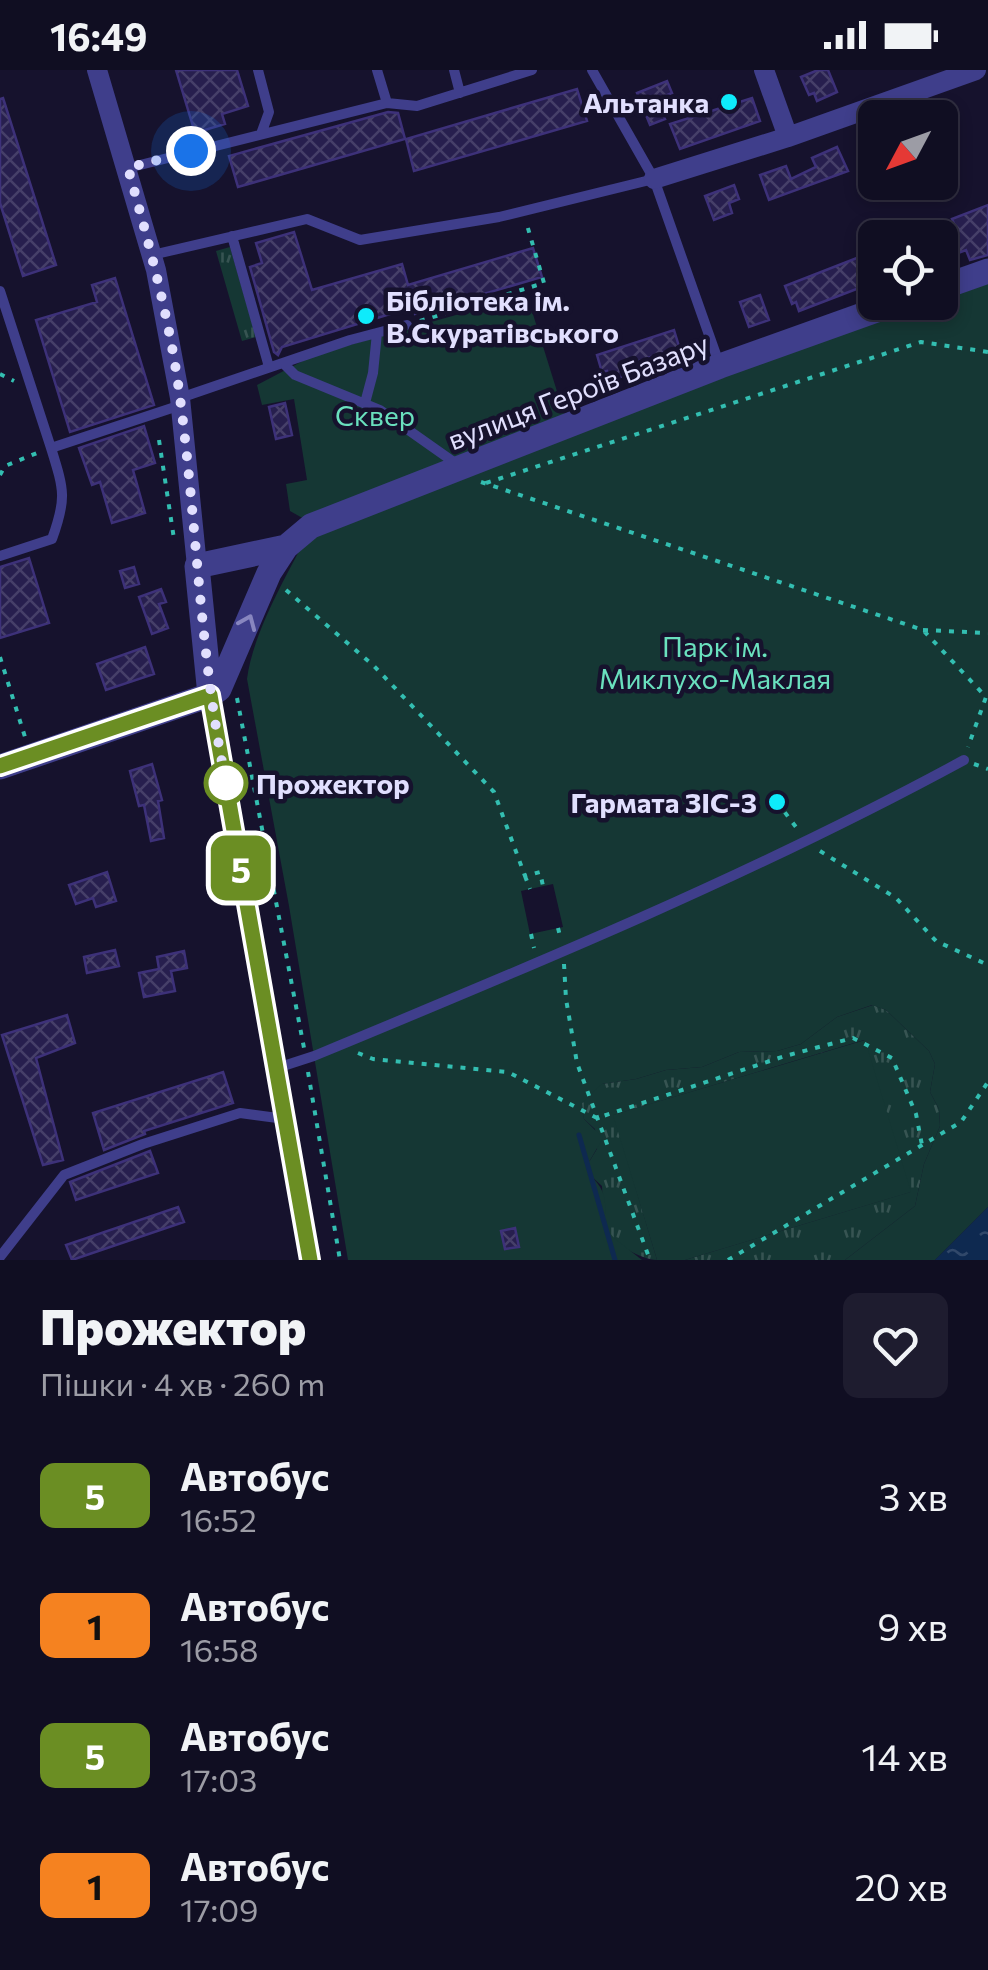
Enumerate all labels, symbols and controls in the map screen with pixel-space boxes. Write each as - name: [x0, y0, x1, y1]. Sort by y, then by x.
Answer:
- text: 16:49: [50, 12, 147, 59]
- place label: Альтанка: [583, 85, 709, 119]
- marker: Альтанка: [718, 91, 740, 113]
- north arrow: [858, 100, 958, 200]
- map controls: [858, 100, 958, 320]
- your location: [166, 126, 216, 176]
- button: locate: [858, 220, 958, 320]
- place label: Бібліотека ім. В.Скуратівського: [386, 283, 619, 349]
- marker: Бібліотека ім. В.Скуратівського: [355, 305, 377, 327]
- street label: вулиця Героїв Базару: [443, 326, 713, 456]
- park label: Сквер: [335, 398, 415, 432]
- one-way arrow: [237, 614, 257, 632]
- park label: Парк ім. Миклухо-Маклая: [599, 629, 831, 695]
- marker: Прожектор: [205, 762, 247, 804]
- place label: Прожектор: [256, 766, 410, 800]
- place label: Гармата ЗІС-3: [571, 785, 757, 819]
- marker: Гармата ЗІС-3: [766, 791, 788, 813]
- line badge: 5: [208, 836, 274, 900]
- text: 5: [231, 847, 251, 890]
- button: heart: [843, 1293, 948, 1398]
- text: Прожектор: [40, 1296, 306, 1355]
- text: Пішки · 4 хв · 260 m: [40, 1363, 325, 1403]
- text: Автобус: [180, 1452, 330, 1499]
- text: 3 хв: [879, 1472, 948, 1519]
- text: 5: [85, 1474, 105, 1517]
- text: 16:52: [180, 1499, 257, 1539]
- text: Автобус: [180, 1582, 330, 1629]
- text: 9 хв: [877, 1602, 948, 1649]
- text: 1: [87, 1604, 103, 1647]
- text: 16:58: [180, 1629, 258, 1669]
- text: Автобус: [180, 1712, 330, 1759]
- text: 14 хв: [861, 1732, 948, 1779]
- text: 5: [85, 1734, 105, 1777]
- text: 17:03: [180, 1759, 257, 1799]
- text: Автобус: [180, 1842, 330, 1889]
- text: 20 хв: [855, 1862, 948, 1909]
- text: 1: [87, 1864, 103, 1907]
- text: 17:09: [180, 1889, 258, 1929]

